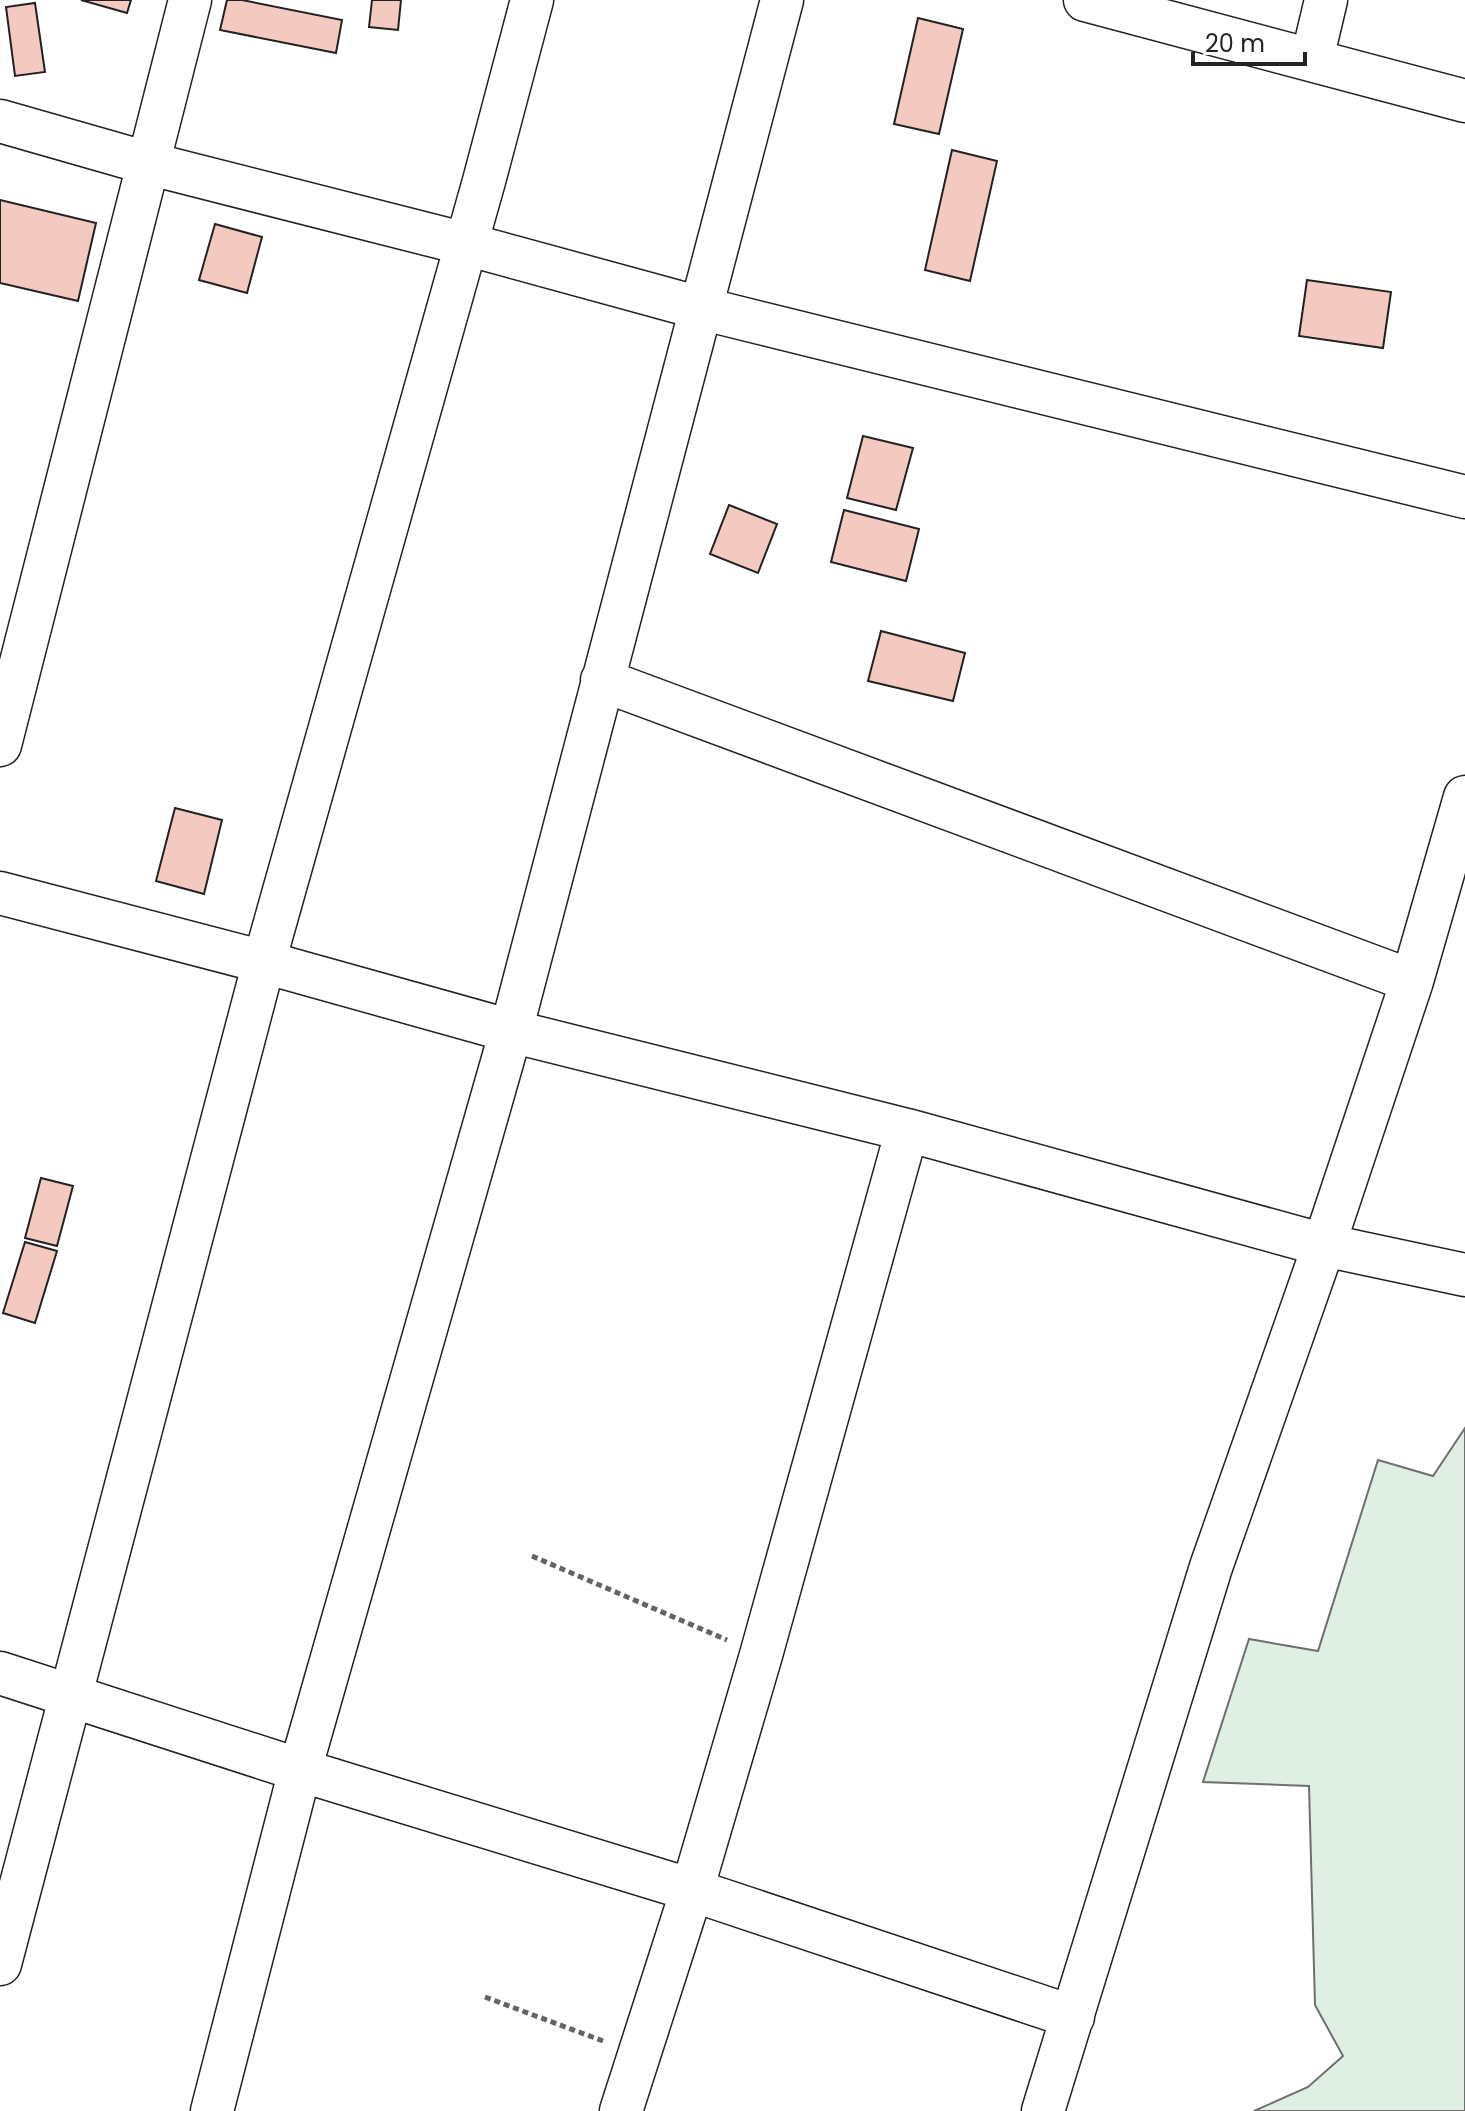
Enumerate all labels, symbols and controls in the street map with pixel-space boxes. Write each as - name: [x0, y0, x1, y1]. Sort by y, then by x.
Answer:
- scale bar: [1193, 16, 1305, 66]
- text: 20 m: [1205, 27, 1265, 60]

